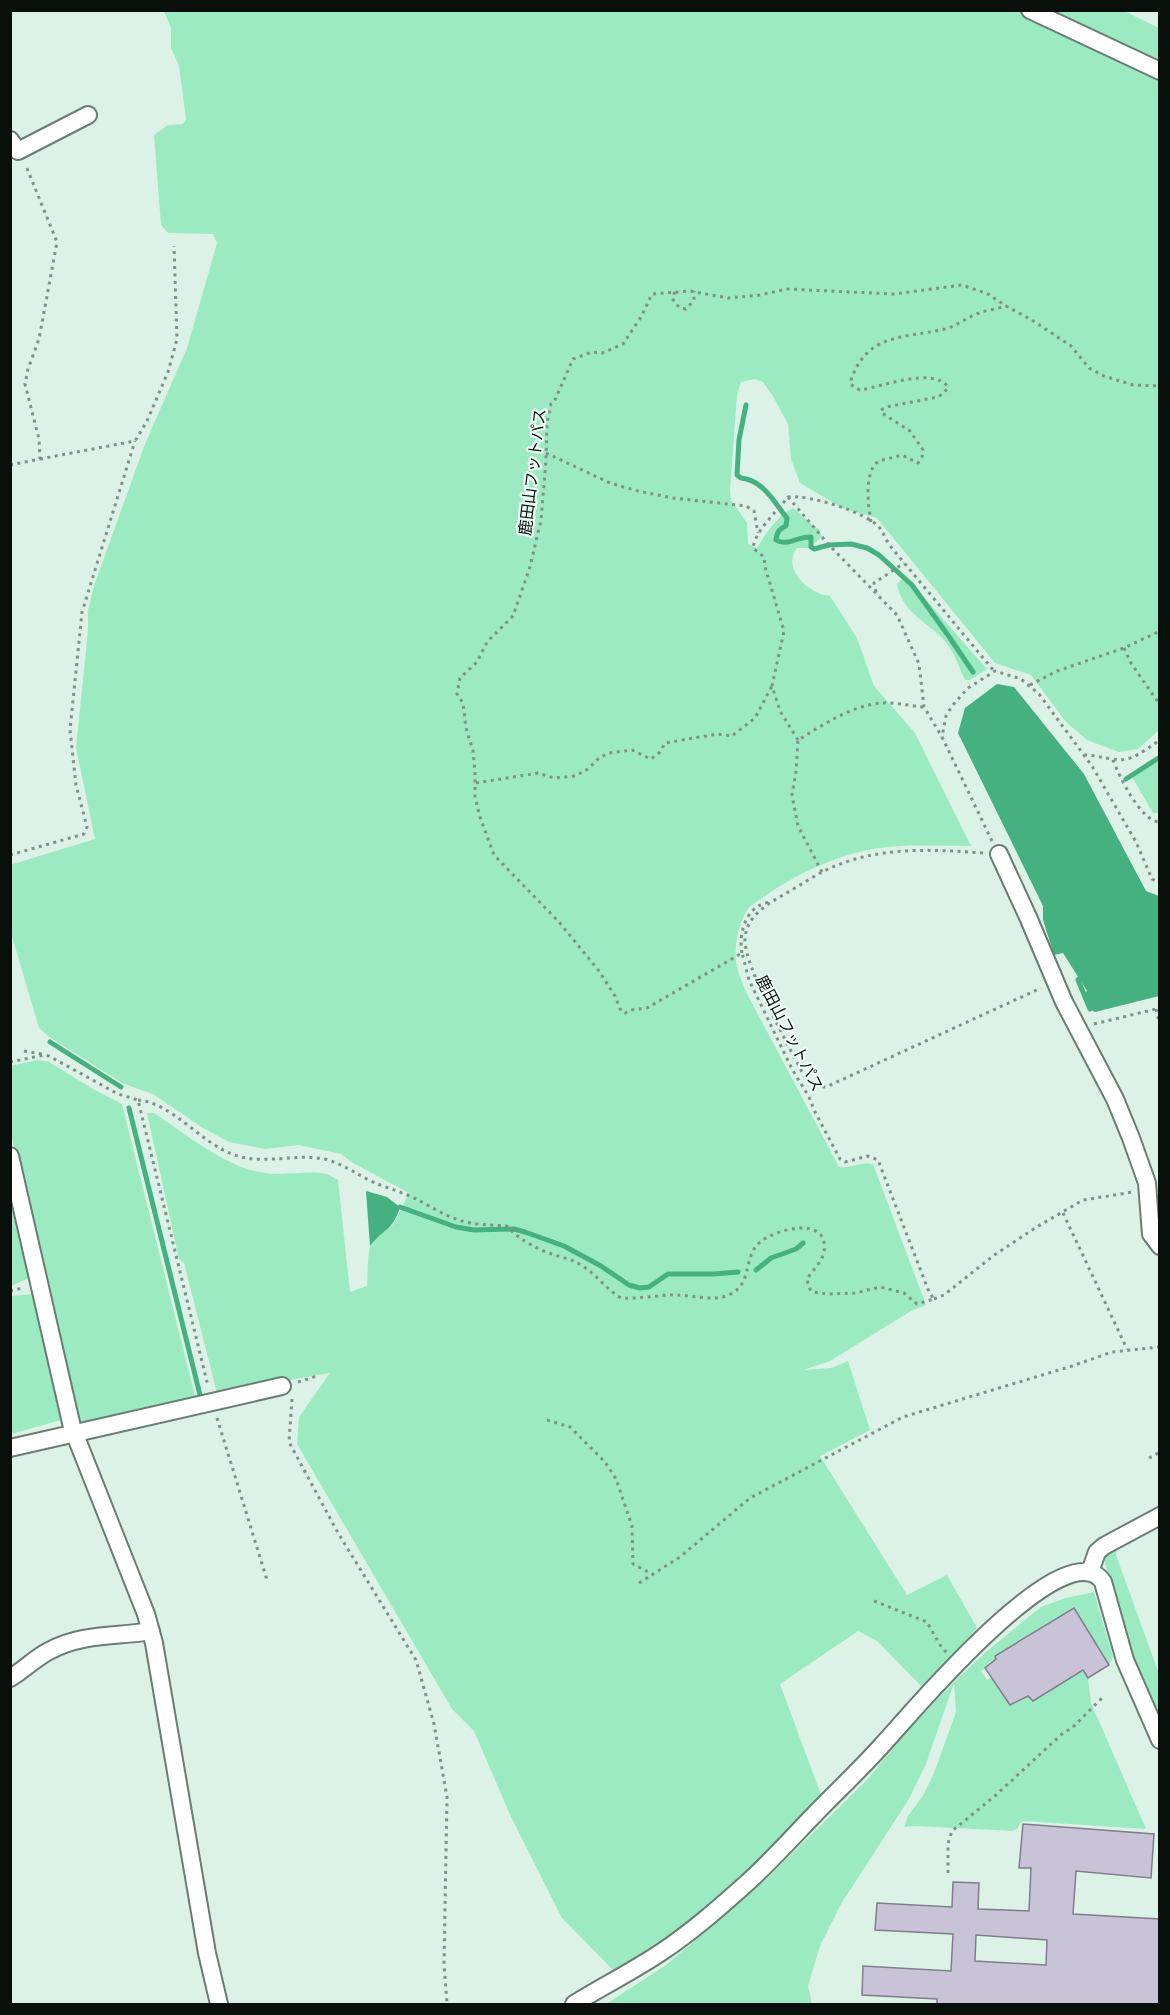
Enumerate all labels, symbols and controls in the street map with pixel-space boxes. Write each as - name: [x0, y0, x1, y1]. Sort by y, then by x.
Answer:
- street label: 鹿田山フットパス: [513, 407, 551, 537]
- street label: 鹿田山フットパス: [751, 971, 829, 1095]

